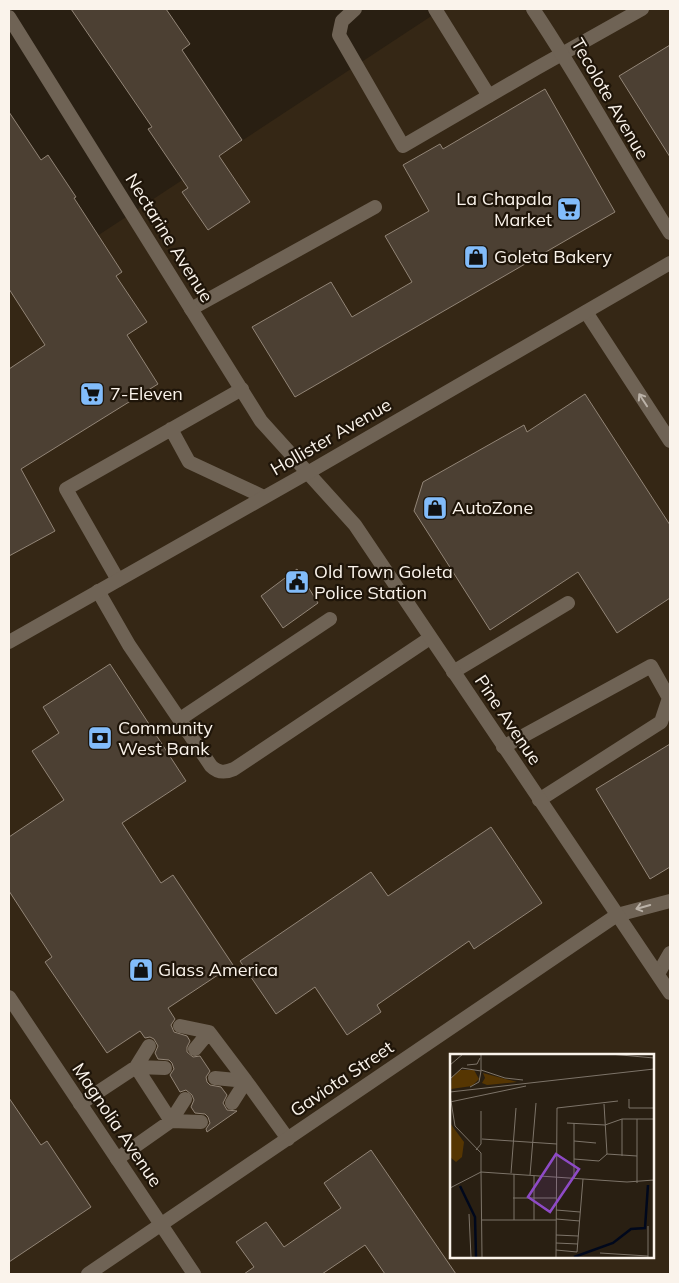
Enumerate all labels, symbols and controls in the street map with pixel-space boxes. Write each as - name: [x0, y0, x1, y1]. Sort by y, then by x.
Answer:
- street label: Tecolote Avenue: [566, 34, 654, 163]
- street label: Nectarine Avenue: [121, 169, 218, 307]
- place label: La Chapala Market: [456, 187, 552, 231]
- supermarket icon: La Chapala Market: [556, 196, 582, 222]
- shop icon: Goleta Bakery: [463, 244, 489, 270]
- place label: Goleta Bakery: [494, 245, 612, 268]
- supermarket icon: 7-Eleven: [79, 381, 105, 407]
- place label: 7-Eleven: [110, 382, 183, 405]
- street label: Hollister Avenue: [266, 393, 395, 480]
- one-way arrow: [638, 393, 648, 407]
- shop icon: AutoZone: [422, 495, 448, 521]
- place label: AutoZone: [452, 496, 533, 519]
- place label: Old Town Goleta Police Station: [314, 560, 453, 604]
- public building icon: Old Town Goleta Police Station: [284, 569, 310, 595]
- street label: Pine Avenue: [470, 670, 547, 769]
- place label: Community West Bank: [118, 716, 213, 760]
- bank icon: Community West Bank: [87, 725, 113, 751]
- one-way arrow: [636, 903, 652, 913]
- shop icon: Glass America: [128, 957, 154, 983]
- place label: Glass America: [158, 958, 278, 981]
- street label: Gaviota Street: [286, 1036, 398, 1122]
- inset map: [450, 1054, 654, 1258]
- street label: Magnolia Avenue: [67, 1058, 167, 1191]

